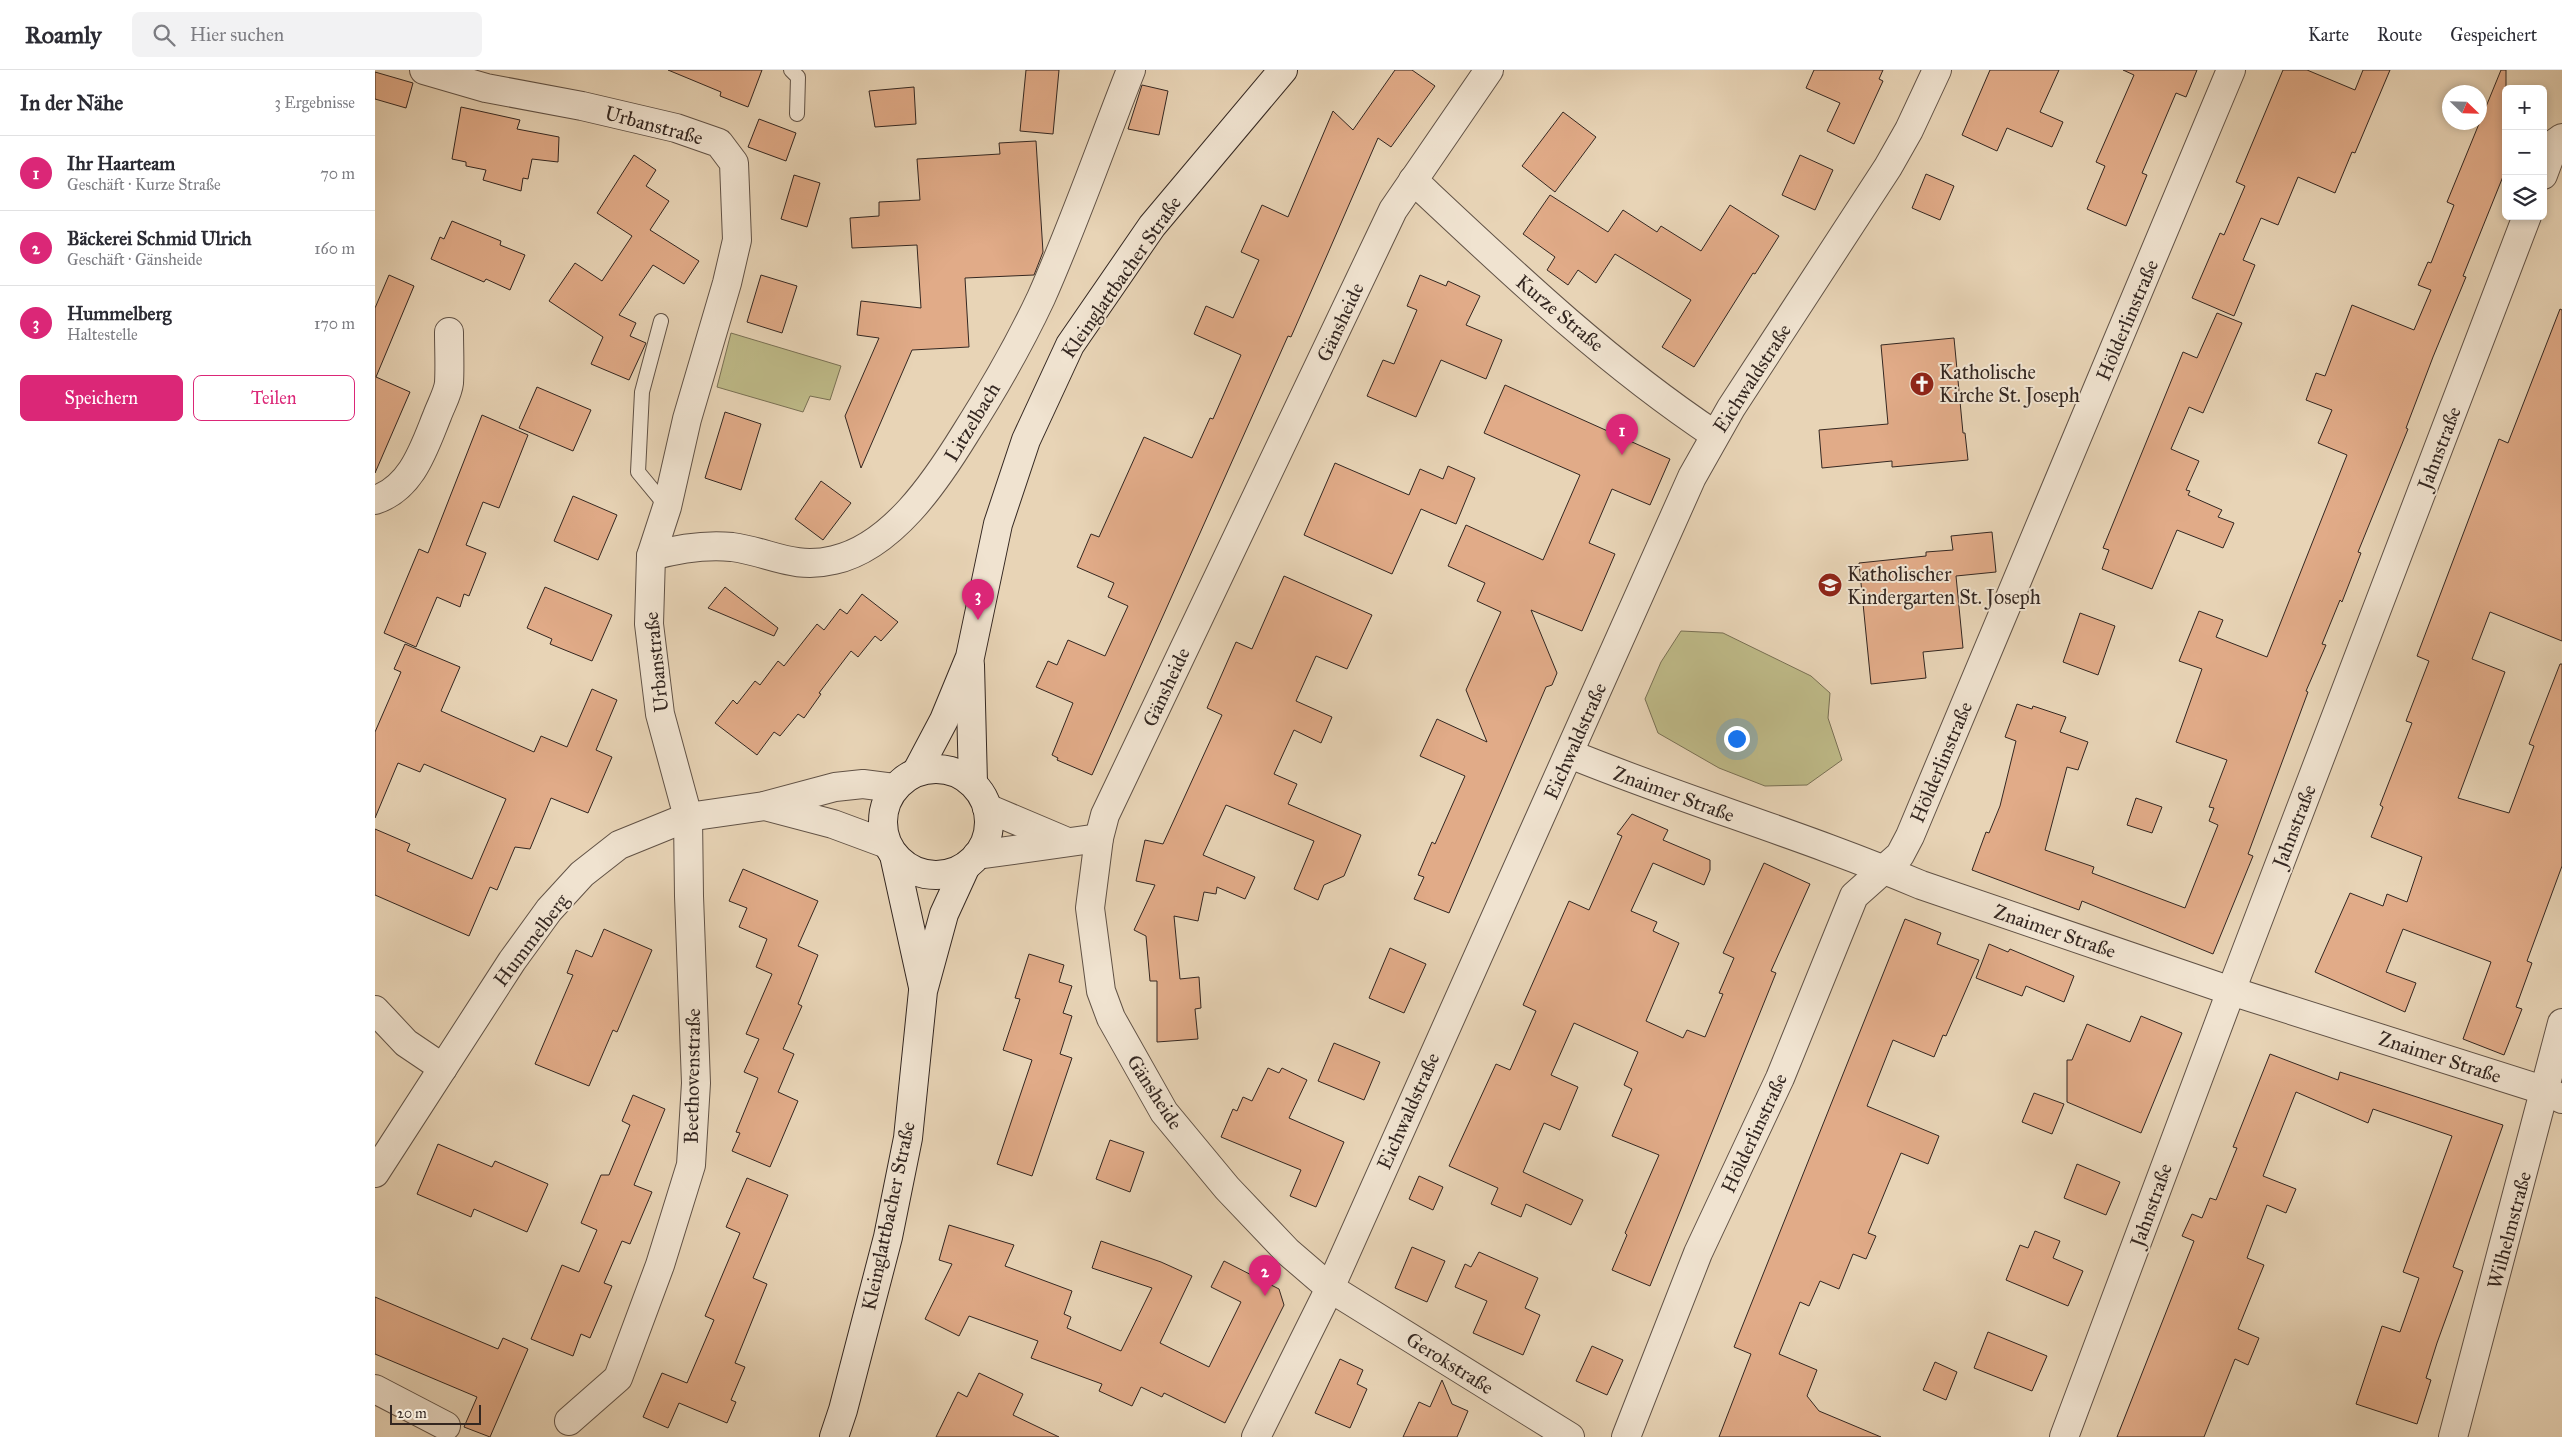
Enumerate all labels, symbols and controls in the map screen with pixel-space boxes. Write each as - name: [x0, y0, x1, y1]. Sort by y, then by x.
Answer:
- search box: [132, 12, 482, 57]
- text: Roamly: [25, 20, 102, 50]
- icon: search: [150, 21, 178, 49]
- text: Hier suchen: [190, 23, 284, 46]
- text: Karte: [2308, 24, 2349, 46]
- text: Route: [2377, 24, 2422, 46]
- text: Gespeichert: [2450, 24, 2537, 46]
- north arrow: [2442, 85, 2487, 130]
- map controls: [2502, 85, 2547, 220]
- button: +: [2502, 85, 2547, 130]
- text: In der Nähe: [20, 90, 123, 116]
- text: 3 Ergebnisse: [274, 93, 355, 112]
- street label: Urbanstraße: [602, 100, 706, 150]
- button: −: [2502, 130, 2547, 175]
- text: Ihr Haarteam: [67, 152, 175, 175]
- text: 1: [33, 164, 39, 183]
- text: 70 m: [320, 164, 355, 183]
- text: Geschäft · Kurze Straße: [67, 175, 221, 194]
- button: layers: [2502, 175, 2547, 220]
- street label: Kleinglattbacher Straße: [1056, 191, 1187, 363]
- text: Bäckerei Schmid Ulrich: [67, 227, 252, 250]
- text: 2: [32, 239, 40, 258]
- text: 160 m: [314, 239, 355, 258]
- text: Geschäft · Gänsheide: [67, 250, 203, 269]
- street label: Hölderlinstraße: [2091, 256, 2163, 384]
- street label: Kurze Straße: [1511, 269, 1609, 357]
- street label: Gänsheide: [1311, 279, 1369, 365]
- text: Hummelberg: [67, 302, 171, 325]
- text: 3: [33, 314, 39, 333]
- text: 170 m: [314, 314, 355, 333]
- street label: Eichwaldstraße: [1708, 319, 1796, 437]
- text: Haltestelle: [67, 325, 138, 344]
- place label: Katholische Kirche St. Joseph: [1939, 360, 2080, 408]
- church icon: Katholische Kirche St. Joseph: [1909, 371, 1935, 397]
- button: Speichern: [20, 375, 183, 421]
- button: Teilen: [193, 375, 355, 421]
- street label: Litzelbach: [939, 378, 1005, 466]
- street label: Jahnstraße: [2411, 403, 2467, 495]
- pin: 1: [1606, 414, 1638, 455]
- place label: Katholischer Kindergarten St. Joseph: [1847, 562, 2041, 610]
- school or university icon: Katholischer Kindergarten St. Joseph: [1817, 572, 1843, 598]
- pin: 3: [962, 579, 994, 620]
- street label: Urbanstraße: [639, 611, 673, 713]
- street label: Gänsheide: [1137, 644, 1195, 730]
- street label: Eichwaldstraße: [1539, 679, 1611, 803]
- street label: Hölderlinstraße: [1905, 698, 1977, 826]
- your location: [1724, 726, 1750, 752]
- street label: Znaimer Straße: [1610, 761, 1738, 827]
- street label: Jahnstraße: [2266, 781, 2322, 873]
- street label: Hummelberg: [488, 888, 575, 992]
- street label: Znaimer Straße: [1991, 899, 2119, 963]
- street label: Beethovenstraße: [679, 1008, 705, 1144]
- street label: Znaimer Straße: [2376, 1026, 2504, 1088]
- street label: Eichwaldstraße: [1372, 1049, 1444, 1173]
- street label: Gänsheide: [1122, 1050, 1188, 1134]
- street label: Hölderlinstraße: [1716, 1069, 1792, 1197]
- street label: Kleinglattbacher Straße: [856, 1119, 921, 1313]
- street label: Jahnstraße: [2124, 1160, 2178, 1252]
- street label: Wilhelmstraße: [2482, 1169, 2536, 1291]
- pin: 2: [1249, 1255, 1281, 1296]
- street label: Gerokstraße: [1402, 1327, 1498, 1399]
- scale bar: [390, 1402, 481, 1425]
- text: 20 m: [397, 1405, 427, 1422]

